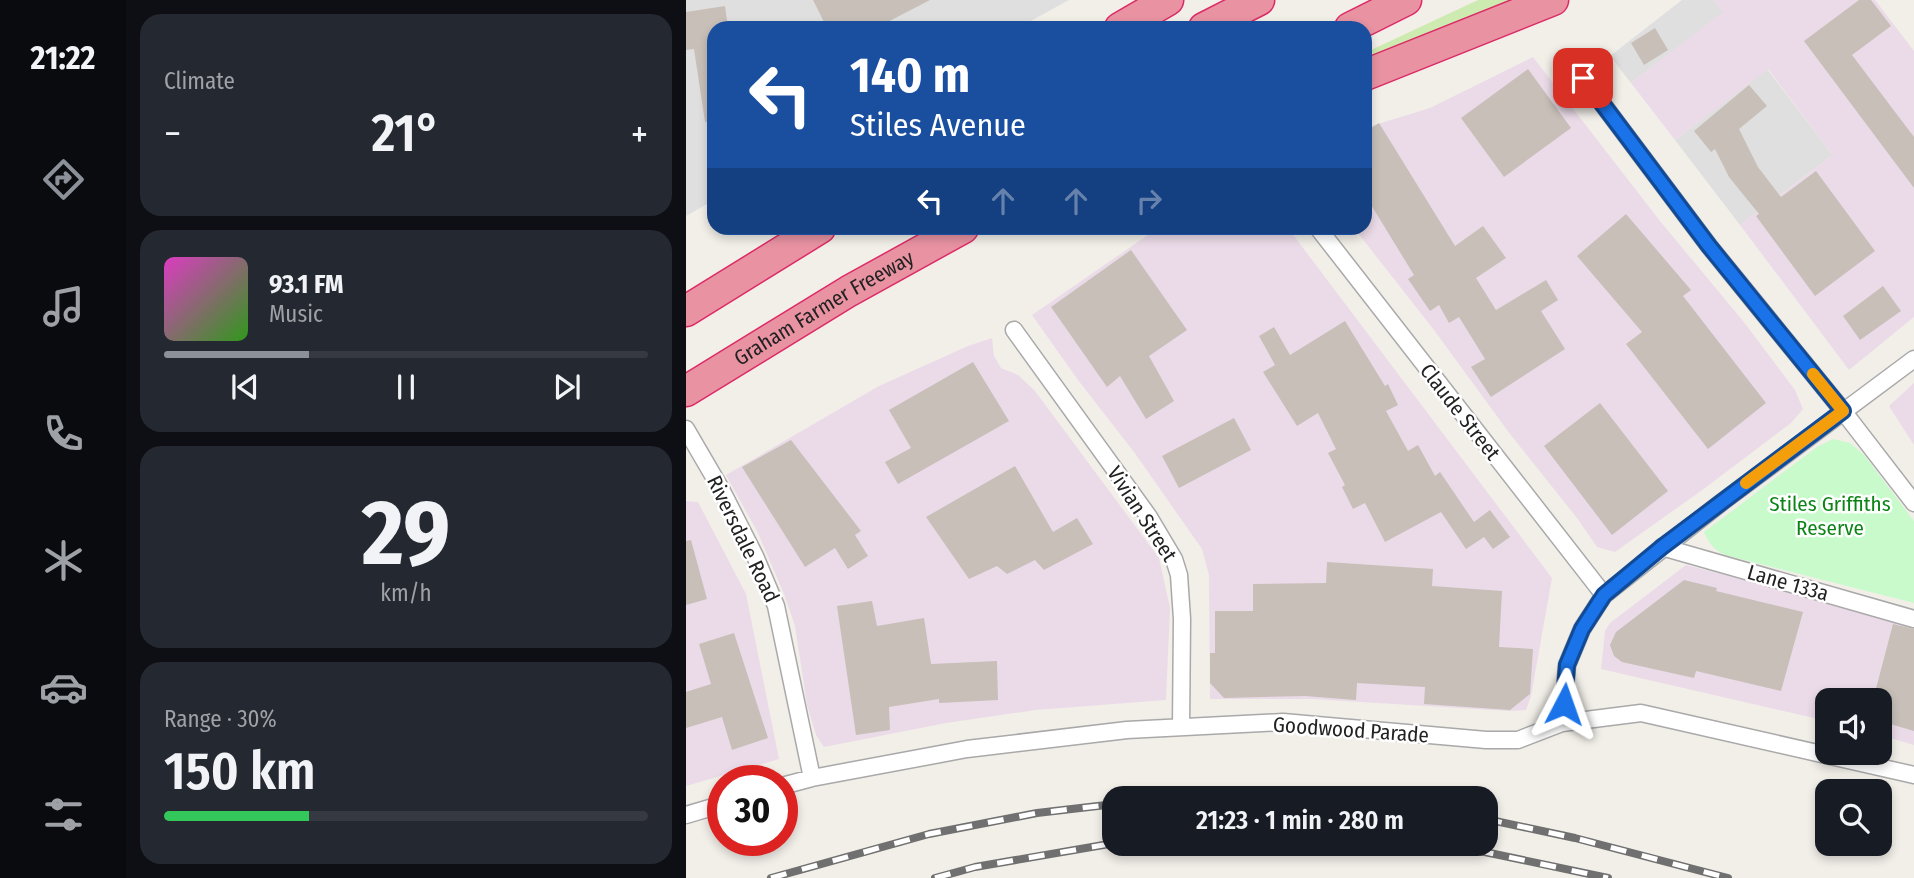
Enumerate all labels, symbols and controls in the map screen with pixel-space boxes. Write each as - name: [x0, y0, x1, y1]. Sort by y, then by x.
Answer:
- text: 21:22: [31, 39, 95, 77]
- text: 140 m: [850, 46, 970, 105]
- pin: [1553, 48, 1613, 108]
- icon: left: [735, 49, 826, 140]
- icon: arrive: [1564, 59, 1602, 97]
- text: Climate: [164, 67, 235, 95]
- text: 21°: [371, 102, 440, 165]
- text: Stiles Avenue: [850, 106, 1026, 144]
- text: −: [164, 111, 181, 157]
- text: +: [631, 111, 648, 157]
- icon: directions: [39, 155, 88, 204]
- icon: left: [911, 182, 949, 220]
- icon: ahead: [984, 182, 1022, 220]
- icon: ahead: [1057, 182, 1095, 220]
- icon: right: [1130, 182, 1168, 220]
- street label: Graham Farmer Freeway: [729, 244, 919, 371]
- text: 93.1 FM: [269, 269, 344, 300]
- icon: music: [39, 282, 88, 331]
- text: Music: [269, 300, 323, 328]
- street label: Claude Street: [1414, 359, 1506, 466]
- icon: previous: [226, 368, 264, 406]
- icon: pause: [387, 368, 425, 406]
- icon: next: [548, 368, 586, 406]
- icon: phone: [39, 409, 88, 458]
- street label: Vivian Street: [1102, 461, 1183, 567]
- street label: Riversdale Road: [701, 471, 785, 607]
- text: 29: [362, 479, 450, 588]
- park label: Stiles Griffiths Reserve: [1769, 491, 1891, 541]
- icon: climate: [39, 536, 88, 585]
- street label: Lane 133a: [1744, 559, 1832, 607]
- text: km/h: [380, 579, 432, 607]
- icon: car: [39, 663, 88, 712]
- position arrow: [1527, 667, 1601, 741]
- map controls: [1815, 688, 1892, 856]
- button: sound: [1815, 688, 1892, 765]
- text: Range · 30%: [164, 705, 277, 733]
- street label: Goodwood Parade: [1272, 712, 1430, 748]
- text: 150 km: [164, 740, 316, 803]
- speed limit sign: 30: [707, 765, 798, 856]
- button: search: [1815, 779, 1892, 856]
- icon: filters: [39, 790, 88, 839]
- text: 21:23 · 1 min · 280 m: [1196, 805, 1404, 836]

